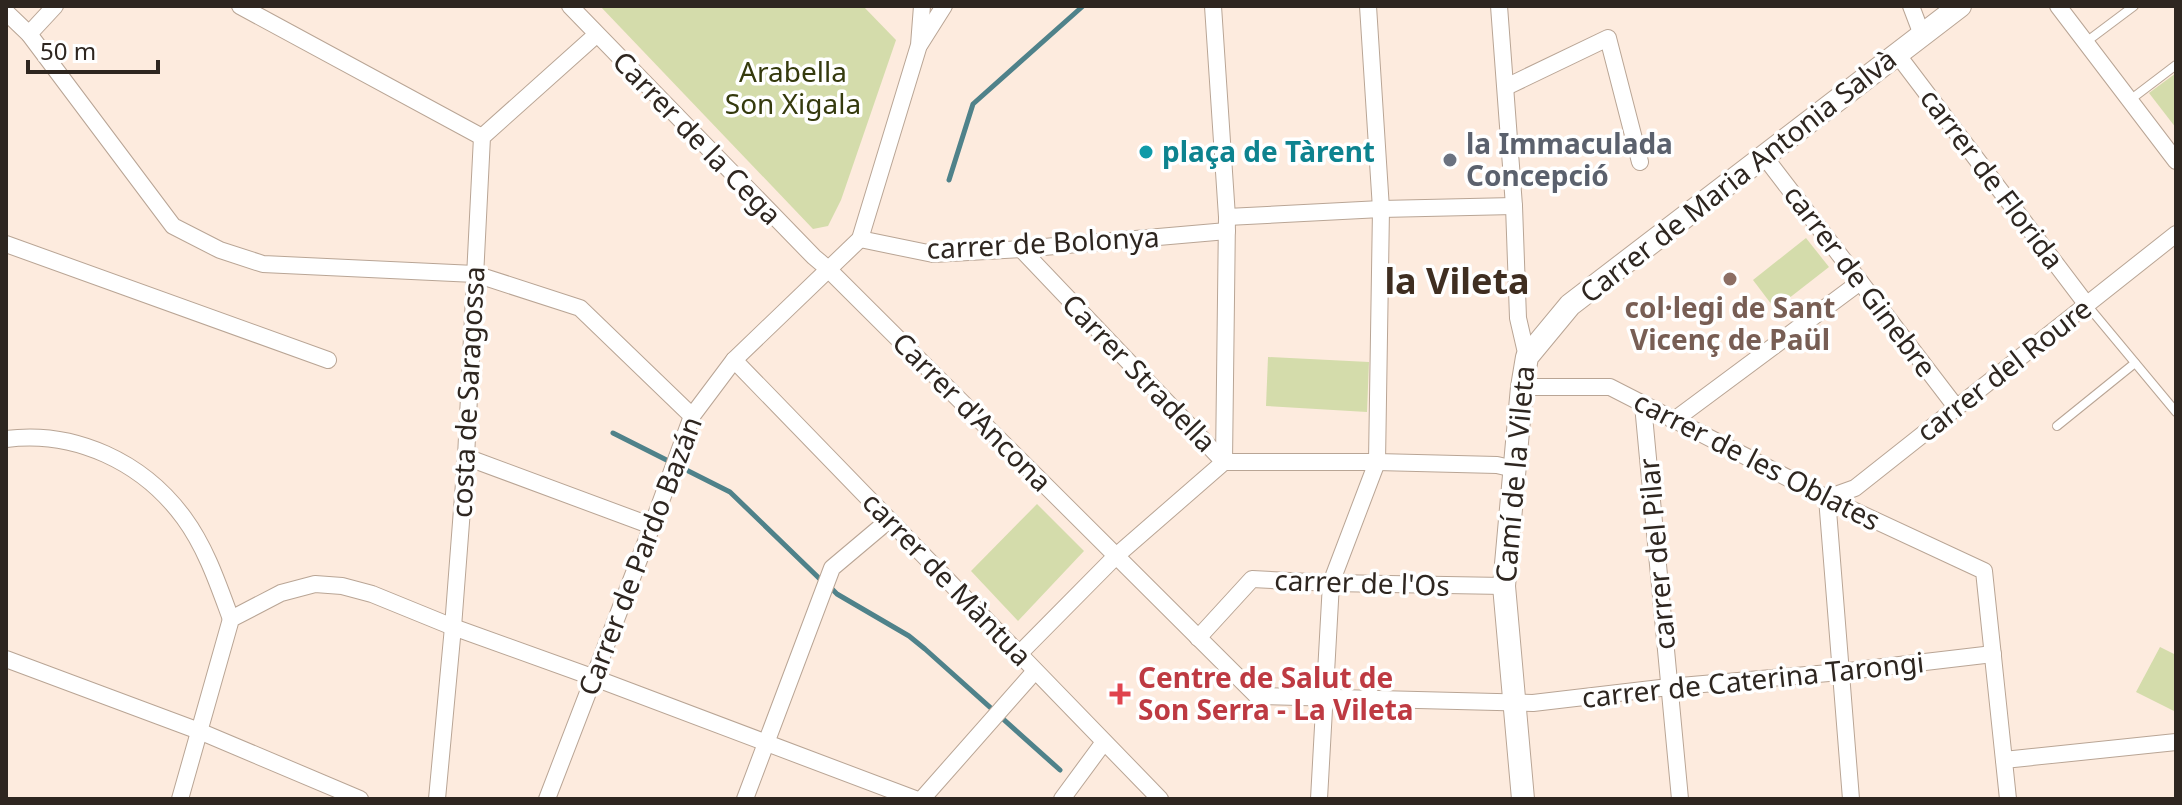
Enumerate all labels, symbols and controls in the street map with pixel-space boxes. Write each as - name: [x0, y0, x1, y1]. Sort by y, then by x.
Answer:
- scale bar: [28, 24, 158, 74]
- text: 50 m: [40, 34, 96, 67]
- street label: Carrer de Maria Antonia Salvà: [1571, 40, 1903, 311]
- street label: Carrer de la Cega: [605, 42, 790, 232]
- park label: Arabella Son Xigala: [725, 52, 861, 122]
- street label: carrer de Florida: [1912, 80, 2073, 277]
- place label: la Immaculada Concepció: [1466, 124, 1673, 194]
- place label: plaça de Tàrent: [1162, 132, 1375, 170]
- marker: plaça de Tàrent: [1137, 143, 1155, 161]
- marker: la Immaculada Concepció: [1441, 151, 1459, 169]
- street label: carrer de Ginebre: [1776, 177, 1946, 384]
- street label: carrer de Bolonya: [925, 217, 1160, 267]
- district label: la Vileta: [1384, 256, 1530, 305]
- street label: costa de Saragossa: [441, 265, 493, 519]
- marker: col·legi de Sant Vicenç de Paül: [1721, 270, 1739, 288]
- street label: Carrer Stradella: [1055, 285, 1225, 460]
- place label: col·legi de Sant Vicenç de Paül: [1625, 288, 1835, 358]
- street label: carrer del Roure: [1908, 289, 2099, 450]
- street label: Carrer d'Ancona: [885, 323, 1061, 499]
- street label: Camí de la Vileta: [1486, 364, 1542, 584]
- street label: carrer de les Oblates: [1628, 382, 1887, 539]
- street label: Carrer de Pardo Bazán: [568, 411, 710, 701]
- street label: carrer del Pilar: [1629, 456, 1683, 652]
- street label: carrer de Màntua: [855, 483, 1041, 674]
- street label: carrer de l'Os: [1274, 560, 1450, 604]
- street label: carrer de Caterina Tarongi: [1580, 642, 1926, 716]
- place label: Centre de Salut de Son Serra - La Vileta: [1138, 658, 1414, 728]
- marker: Centre de Salut de Son Serra - La Vileta: [1109, 683, 1131, 705]

